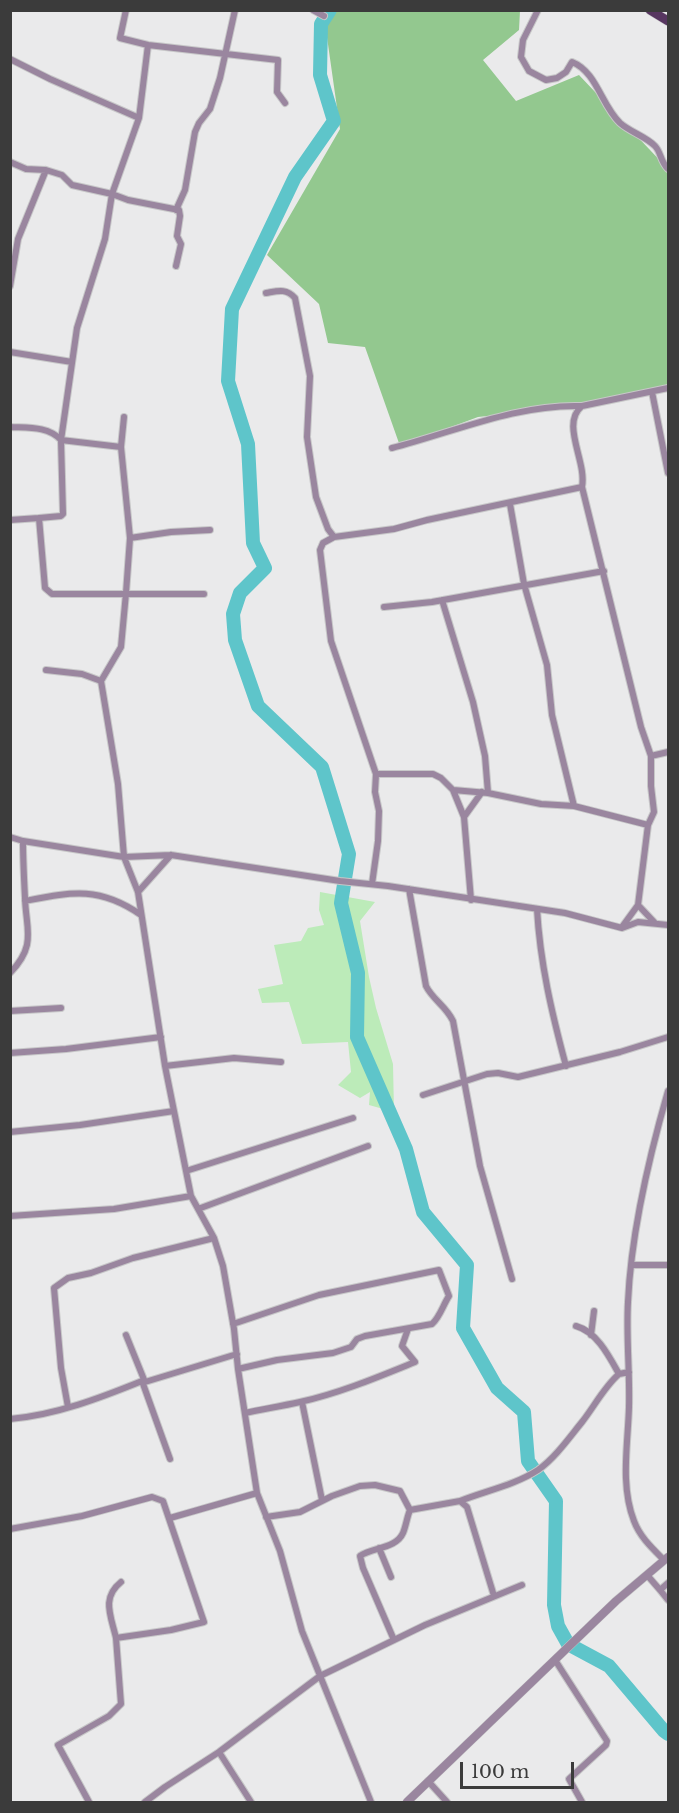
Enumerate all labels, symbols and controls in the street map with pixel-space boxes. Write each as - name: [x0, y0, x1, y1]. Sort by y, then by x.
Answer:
- scale bar: [463, 1750, 577, 1788]
- text: 100 m: [471, 1761, 529, 1783]

